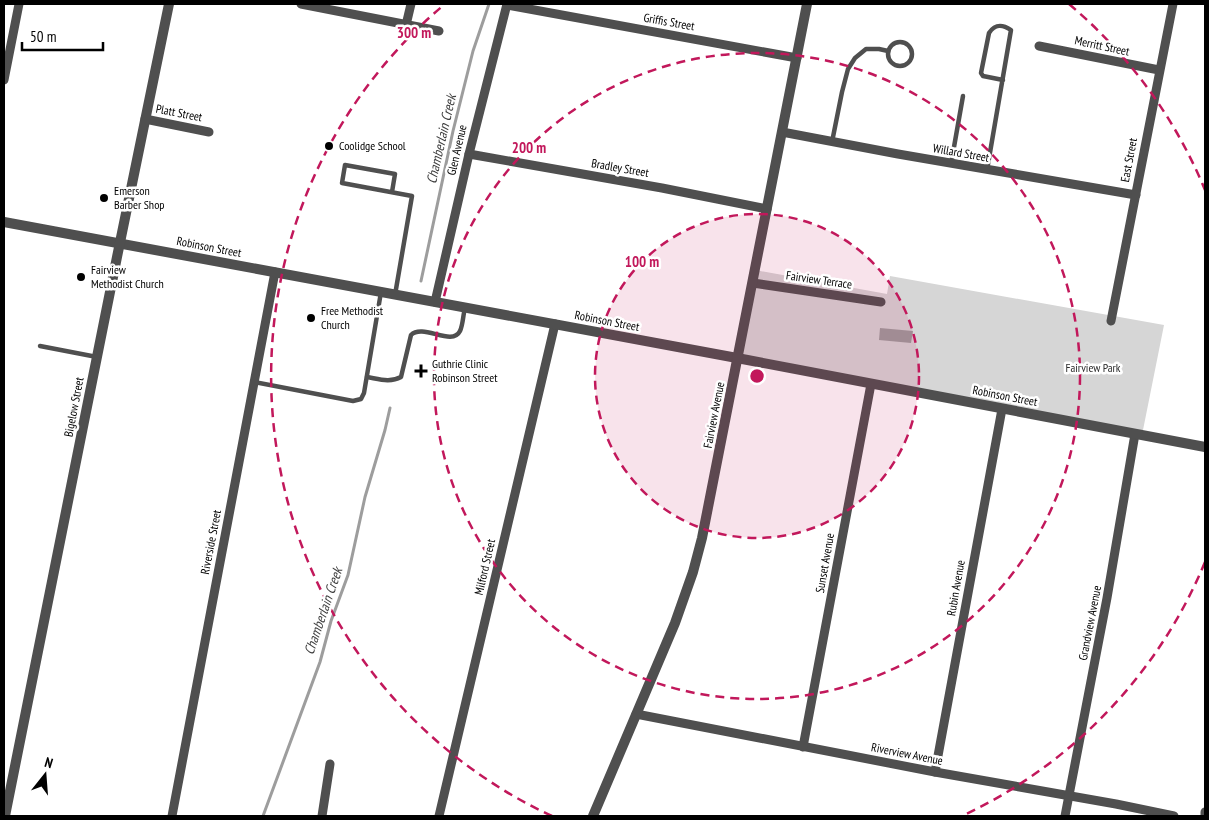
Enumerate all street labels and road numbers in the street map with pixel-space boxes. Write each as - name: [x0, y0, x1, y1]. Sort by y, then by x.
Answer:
- street label: Griffis Street: [642, 10, 696, 33]
- street label: Merritt Street: [1073, 32, 1132, 59]
- street label: Platt Street: [155, 101, 204, 124]
- street label: Glen Avenue: [443, 123, 470, 177]
- street label: East Street: [1117, 136, 1140, 183]
- street label: Willard Street: [932, 140, 991, 165]
- street label: Bradley Street: [590, 155, 651, 180]
- street label: Robinson Street: [176, 233, 243, 260]
- street label: Fairview Terrace: [785, 267, 853, 292]
- street label: Robinson Street: [574, 307, 641, 334]
- street label: Bigelow Street: [60, 375, 87, 438]
- street label: Fairview Avenue: [700, 380, 727, 449]
- street label: Robinson Street: [972, 382, 1039, 409]
- street label: Riverside Street: [197, 508, 224, 575]
- street label: Sunset Avenue: [812, 532, 837, 594]
- street label: Milford Street: [471, 537, 498, 596]
- street label: Rubin Avenue: [943, 559, 968, 617]
- street label: Grandview Avenue: [1075, 584, 1104, 662]
- street label: Riverview Avenue: [870, 739, 944, 768]

